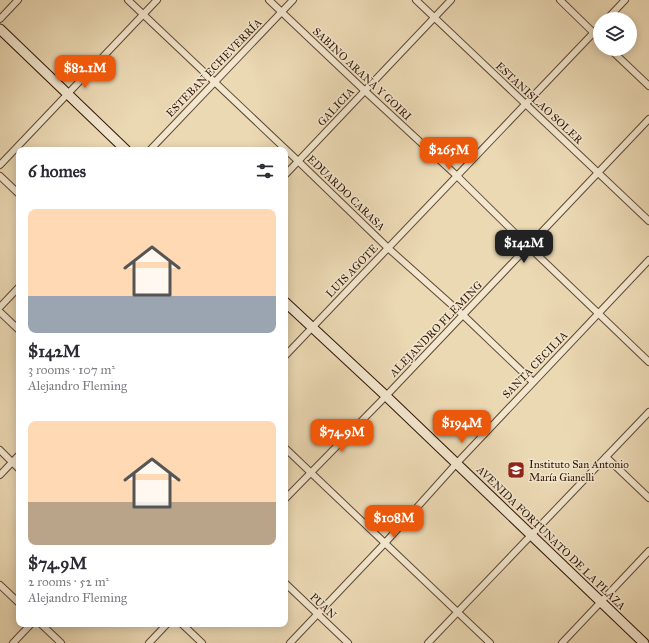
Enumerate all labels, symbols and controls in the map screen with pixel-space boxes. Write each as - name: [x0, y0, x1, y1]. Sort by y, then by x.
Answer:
- map controls: [593, 12, 637, 56]
- button: layers: [593, 12, 637, 56]
- street label: ESTEBAN ECHEVERRÍA: [163, 15, 265, 120]
- street label: SABINO ARANA Y GOIRI: [310, 25, 414, 123]
- pin: $82.1M: [52, 55, 118, 89]
- street label: ESTANISLAO SOLER: [493, 59, 585, 147]
- text: $82.1M: [64, 60, 106, 76]
- street label: GALICIA: [315, 85, 357, 129]
- pin: $265M: [421, 137, 477, 171]
- text: $265M: [429, 142, 469, 158]
- street label: EDUARDO CARASA: [304, 153, 388, 234]
- icon: filters: [254, 160, 276, 182]
- text: 6 homes: [28, 161, 86, 182]
- pin: $142M: [496, 230, 552, 264]
- icon: home: [116, 235, 188, 307]
- text: $142M: [504, 235, 544, 251]
- street label: LUIS AGOTE: [323, 242, 381, 300]
- street label: ALEJANDRO FLEMING: [386, 279, 486, 381]
- street label: SANTA CECILIA: [500, 328, 571, 401]
- text: $142M: [28, 341, 80, 362]
- text: 3 rooms · 107 m²: [28, 362, 115, 378]
- text: Alejandro Fleming: [28, 378, 127, 394]
- pin: $194M: [434, 410, 490, 444]
- text: $194M: [442, 415, 482, 431]
- pin: $74.9M: [309, 419, 375, 453]
- text: $74.9M: [319, 424, 365, 440]
- icon: home: [116, 447, 188, 519]
- place label: Instituto San Antonio María Gianelli: [529, 458, 629, 484]
- school or university icon: Instituto San Antonio María Gianelli: [506, 460, 526, 480]
- street label: AVENIDA FORTUNATO DE LA PLAZA: [473, 463, 629, 613]
- pin: $108M: [366, 505, 422, 539]
- text: $108M: [374, 510, 414, 526]
- text: $74.9M: [28, 553, 87, 574]
- text: 2 rooms · 52 m²: [28, 574, 109, 590]
- text: Alejandro Fleming: [28, 590, 127, 606]
- street label: PUAN: [307, 590, 339, 622]

